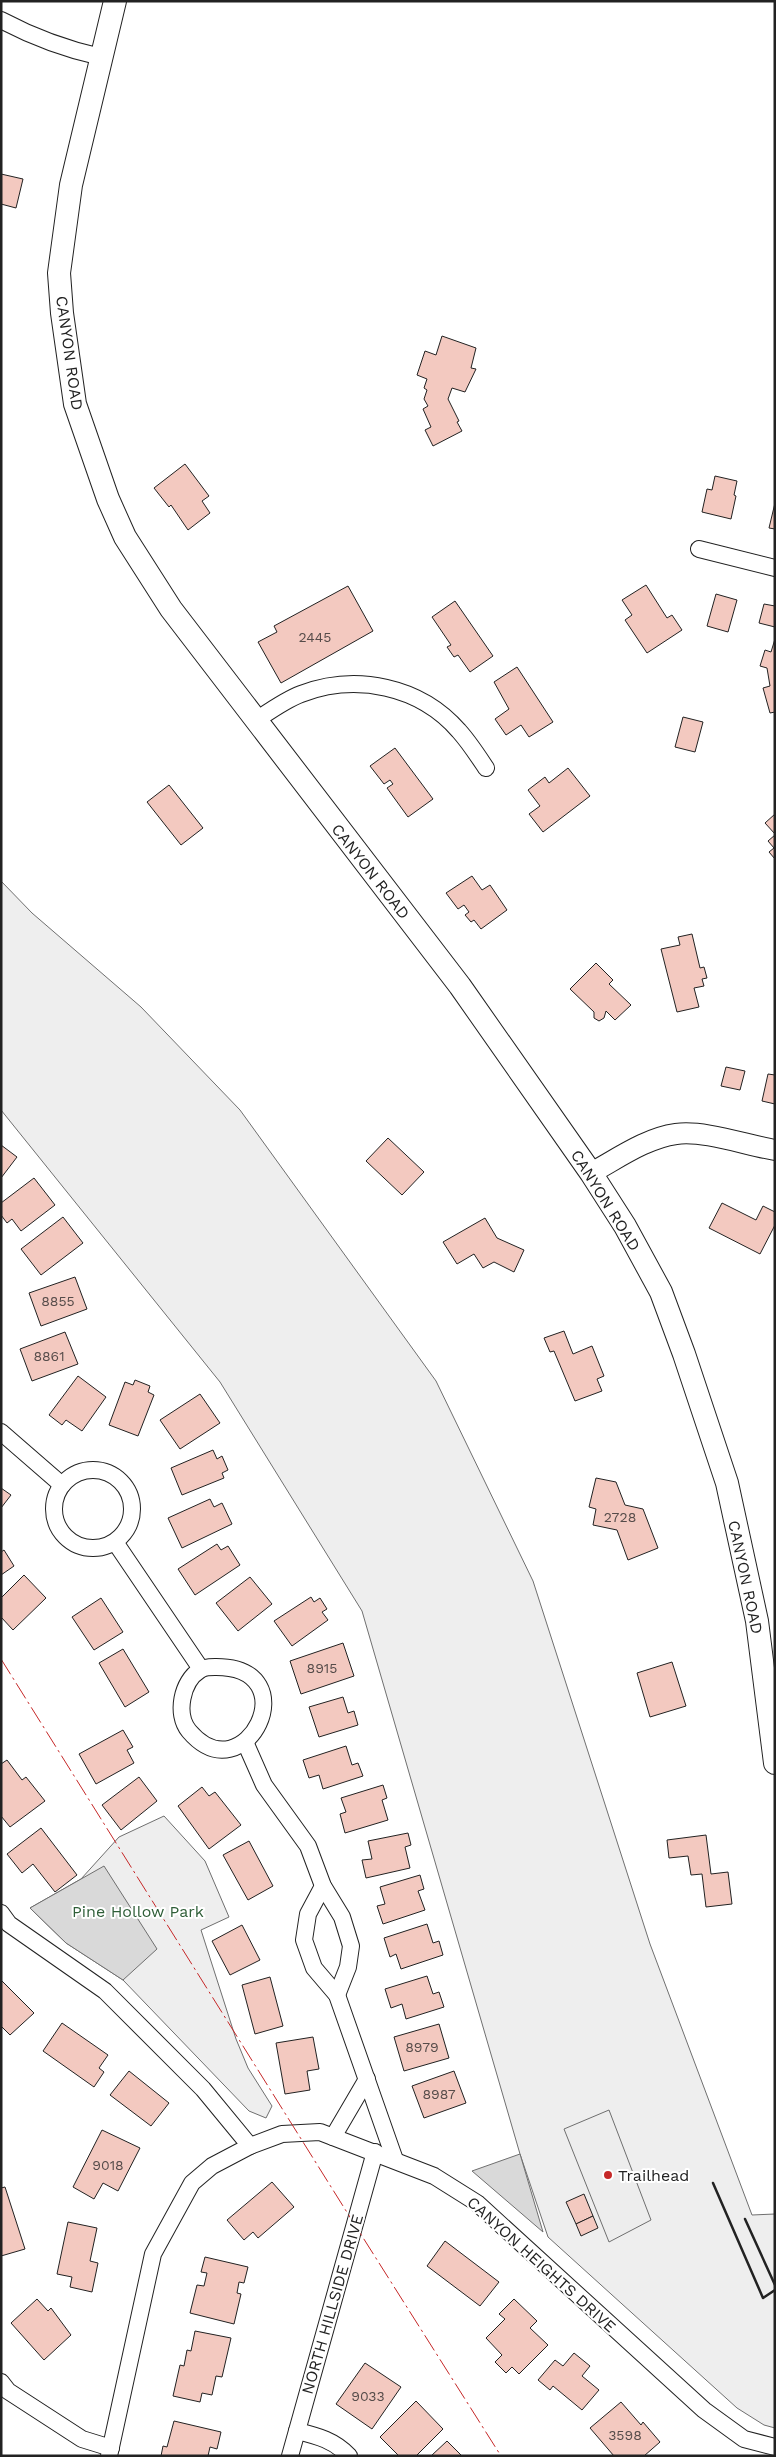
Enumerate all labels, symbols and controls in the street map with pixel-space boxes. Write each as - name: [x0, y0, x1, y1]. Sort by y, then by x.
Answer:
- street label: CANYON ROAD: [52, 295, 87, 412]
- house number: 2445: [299, 629, 332, 645]
- street label: CANYON ROAD: [328, 820, 414, 923]
- street label: CANYON ROAD: [567, 1146, 644, 1254]
- house number: 8855: [41, 1293, 75, 1309]
- house number: 8861: [33, 1348, 65, 1364]
- house number: 2728: [604, 1509, 636, 1525]
- street label: CANYON ROAD: [724, 1519, 767, 1636]
- house number: 8915: [307, 1660, 337, 1676]
- park label: Pine Hollow Park: [72, 1902, 204, 1921]
- house number: 8979: [405, 2039, 439, 2055]
- house number: 8987: [422, 2086, 456, 2102]
- house number: 9018: [92, 2157, 124, 2173]
- place label: Trailhead: [618, 2166, 689, 2185]
- marker: Trailhead: [602, 2169, 614, 2181]
- street label: CANYON HEIGHTS DRIVE: [463, 2193, 620, 2336]
- street label: NORTH HILLSIDE DRIVE: [298, 2212, 367, 2396]
- house number: 9033: [351, 2388, 385, 2404]
- house number: 3598: [608, 2427, 642, 2443]

